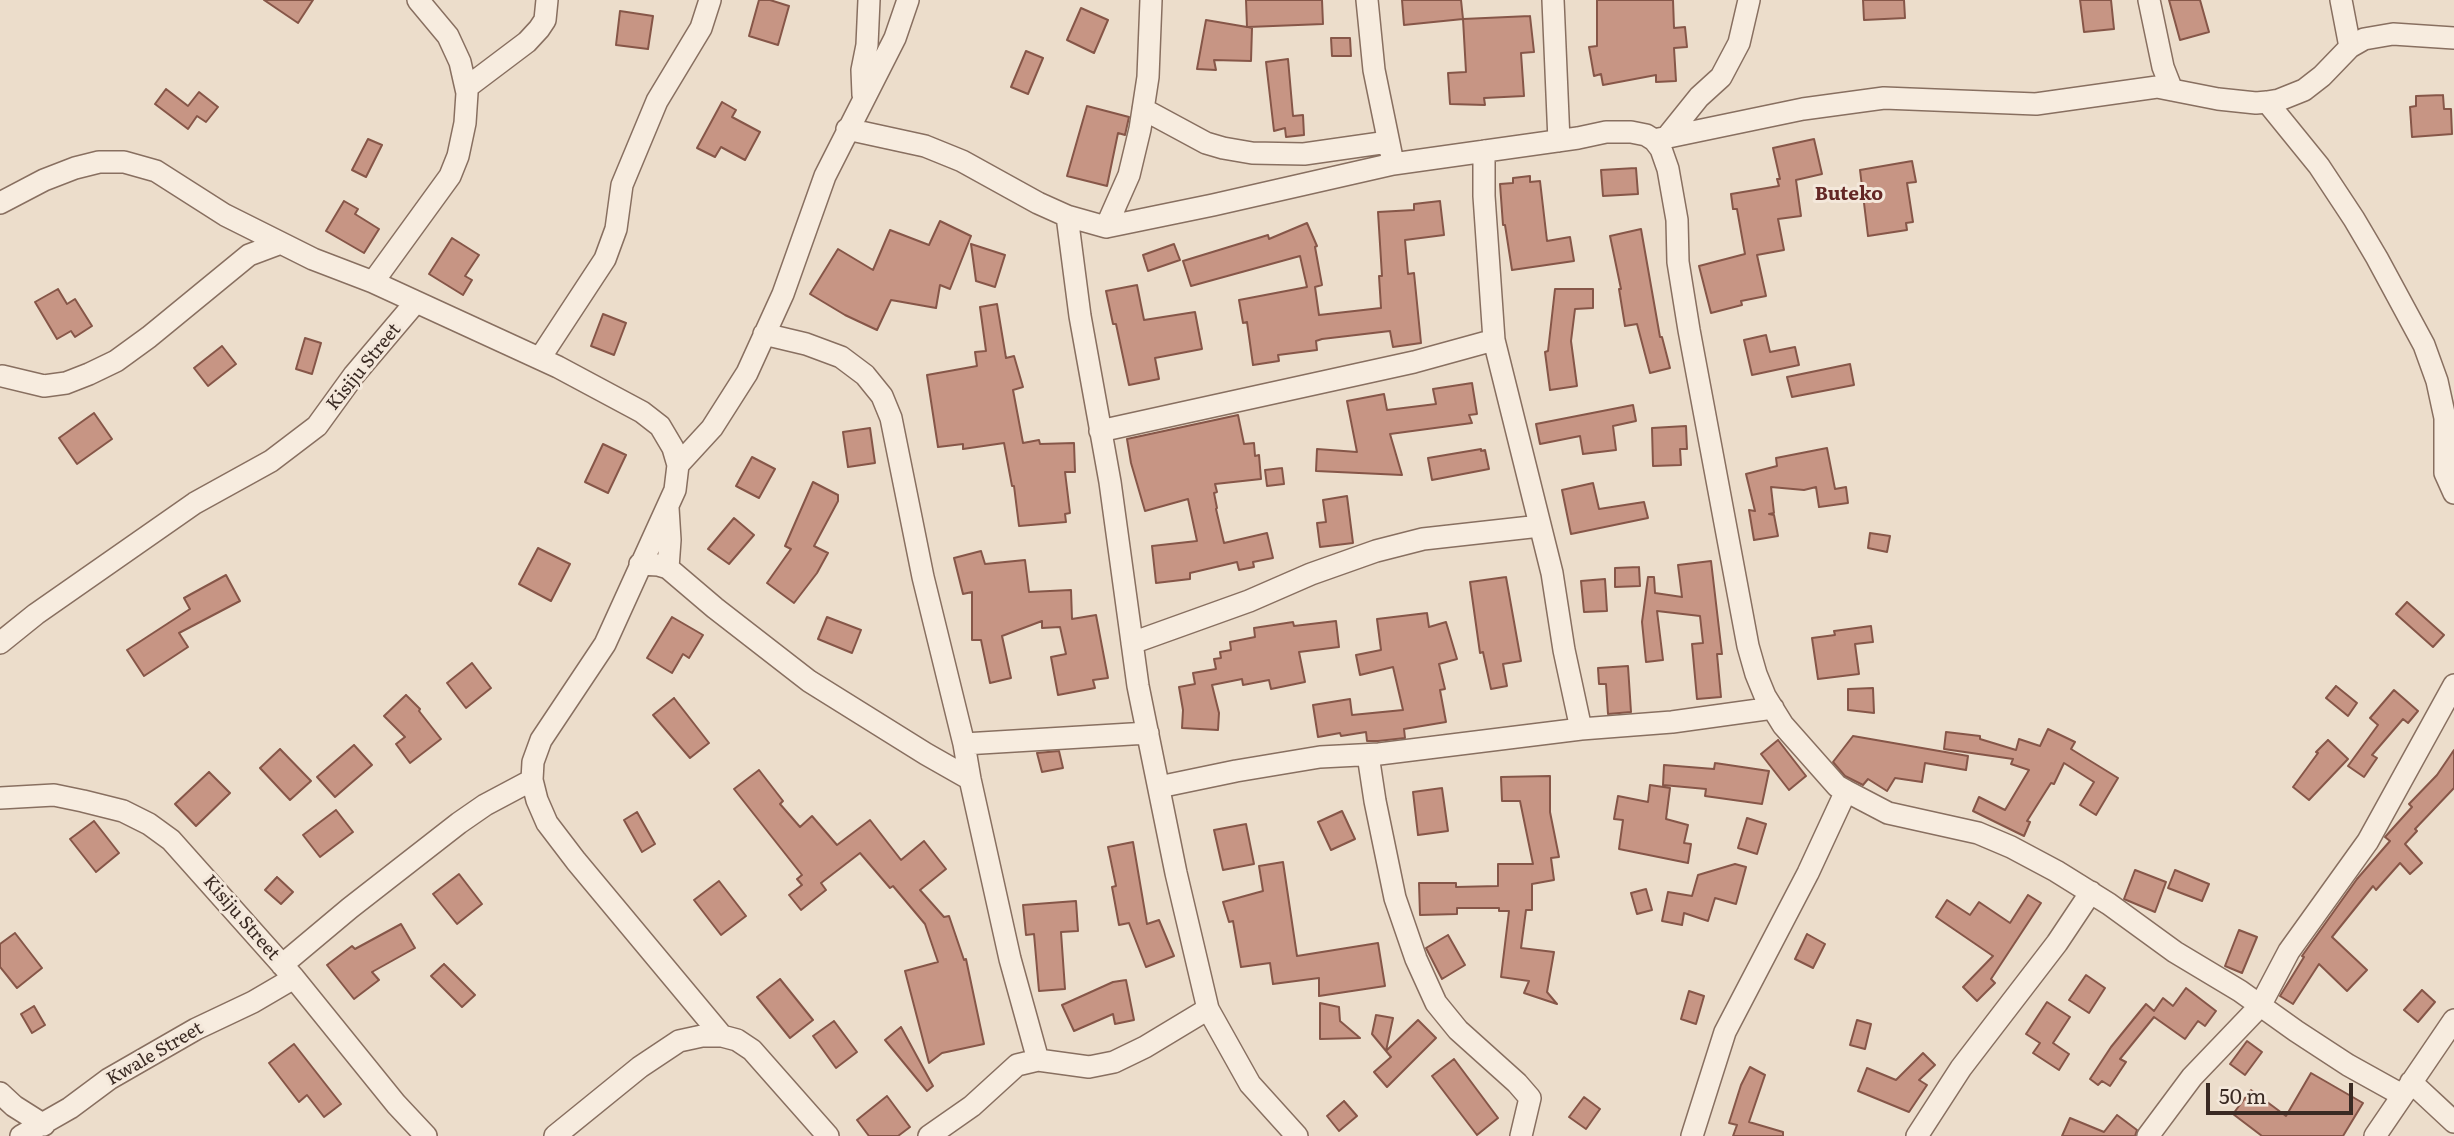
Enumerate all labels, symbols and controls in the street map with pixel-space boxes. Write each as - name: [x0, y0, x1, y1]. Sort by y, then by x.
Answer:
- district label: Buteko: [1815, 183, 1883, 205]
- street label: Kisiju Street: [322, 319, 406, 415]
- street label: Kisiju Street: [198, 871, 284, 965]
- street label: Kwale Street: [103, 1018, 207, 1090]
- scale bar: [2209, 1070, 2356, 1114]
- text: 50 m: [2219, 1079, 2266, 1110]

